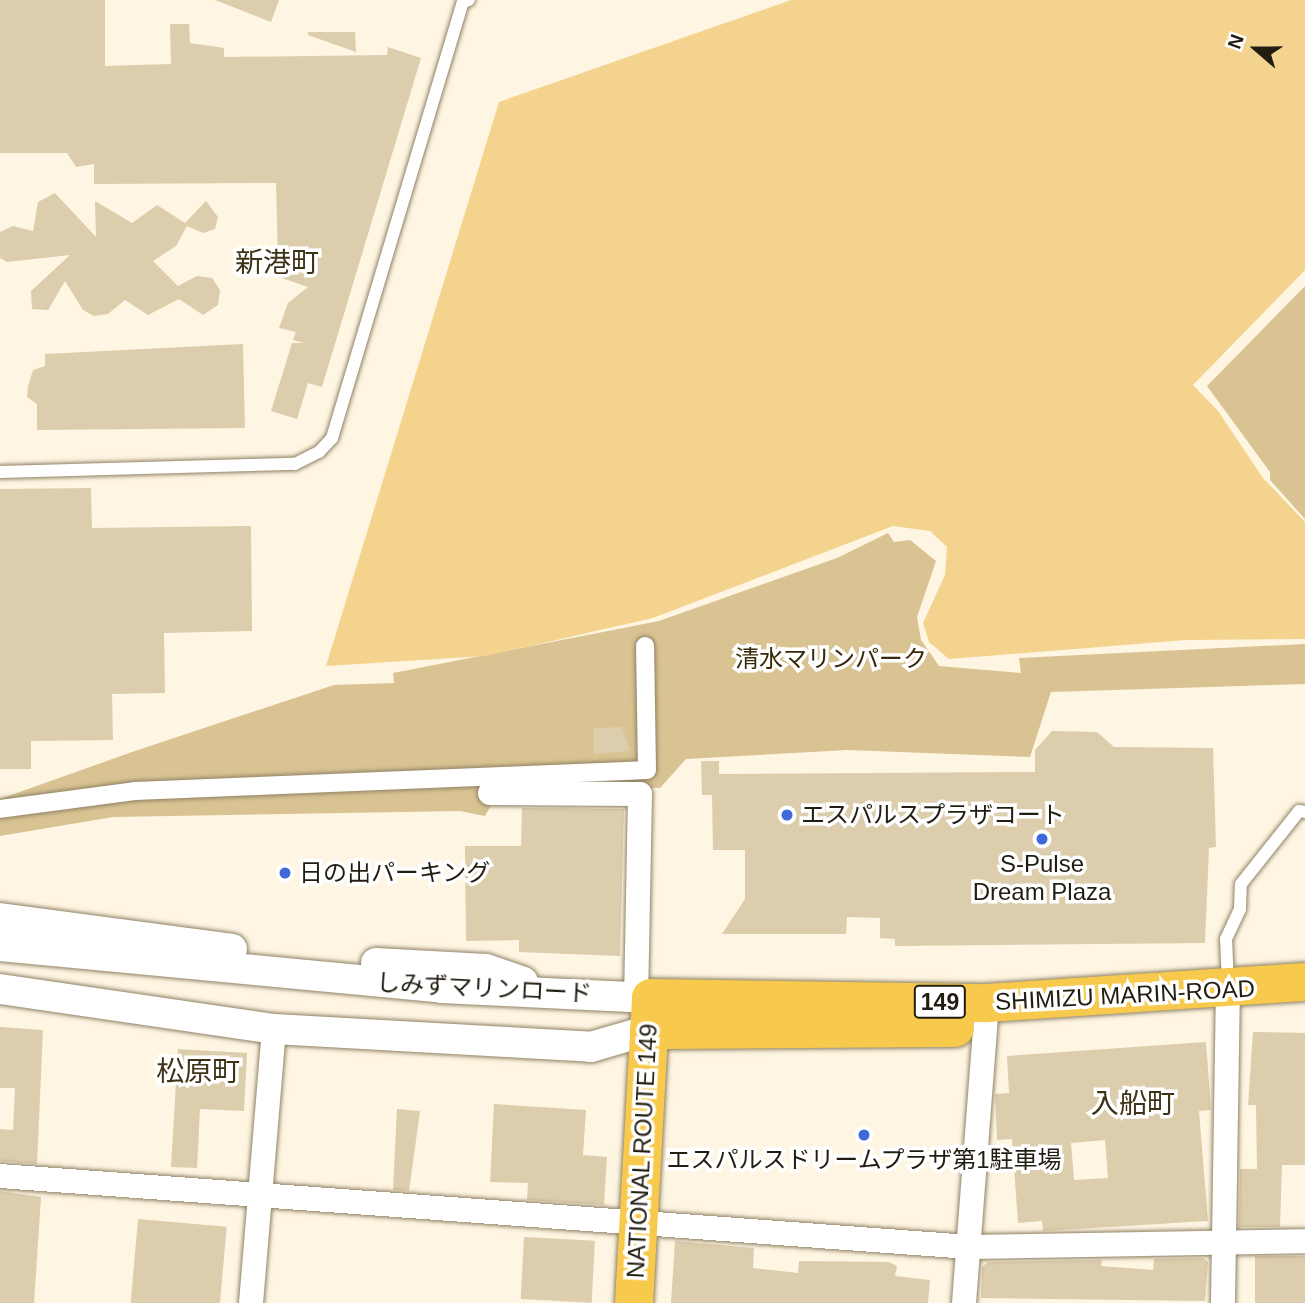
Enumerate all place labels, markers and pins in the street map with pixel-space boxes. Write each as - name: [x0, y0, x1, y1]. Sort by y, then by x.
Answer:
- place label: エスパルスプラザコート: [801, 801, 1065, 829]
- marker: エスパルスプラザコート: [779, 807, 795, 823]
- marker: S-Pulse Dream Plaza: [1034, 831, 1050, 847]
- place label: S-Pulse Dream Plaza: [973, 850, 1111, 906]
- place label: 日の出パーキング: [299, 859, 491, 887]
- marker: 日の出パーキング: [277, 865, 293, 881]
- marker: エスパルスドリームプラザ第1駐車場: [856, 1127, 872, 1143]
- place label: エスパルスドリームプラザ第1駐車場: [665, 1146, 1063, 1174]

